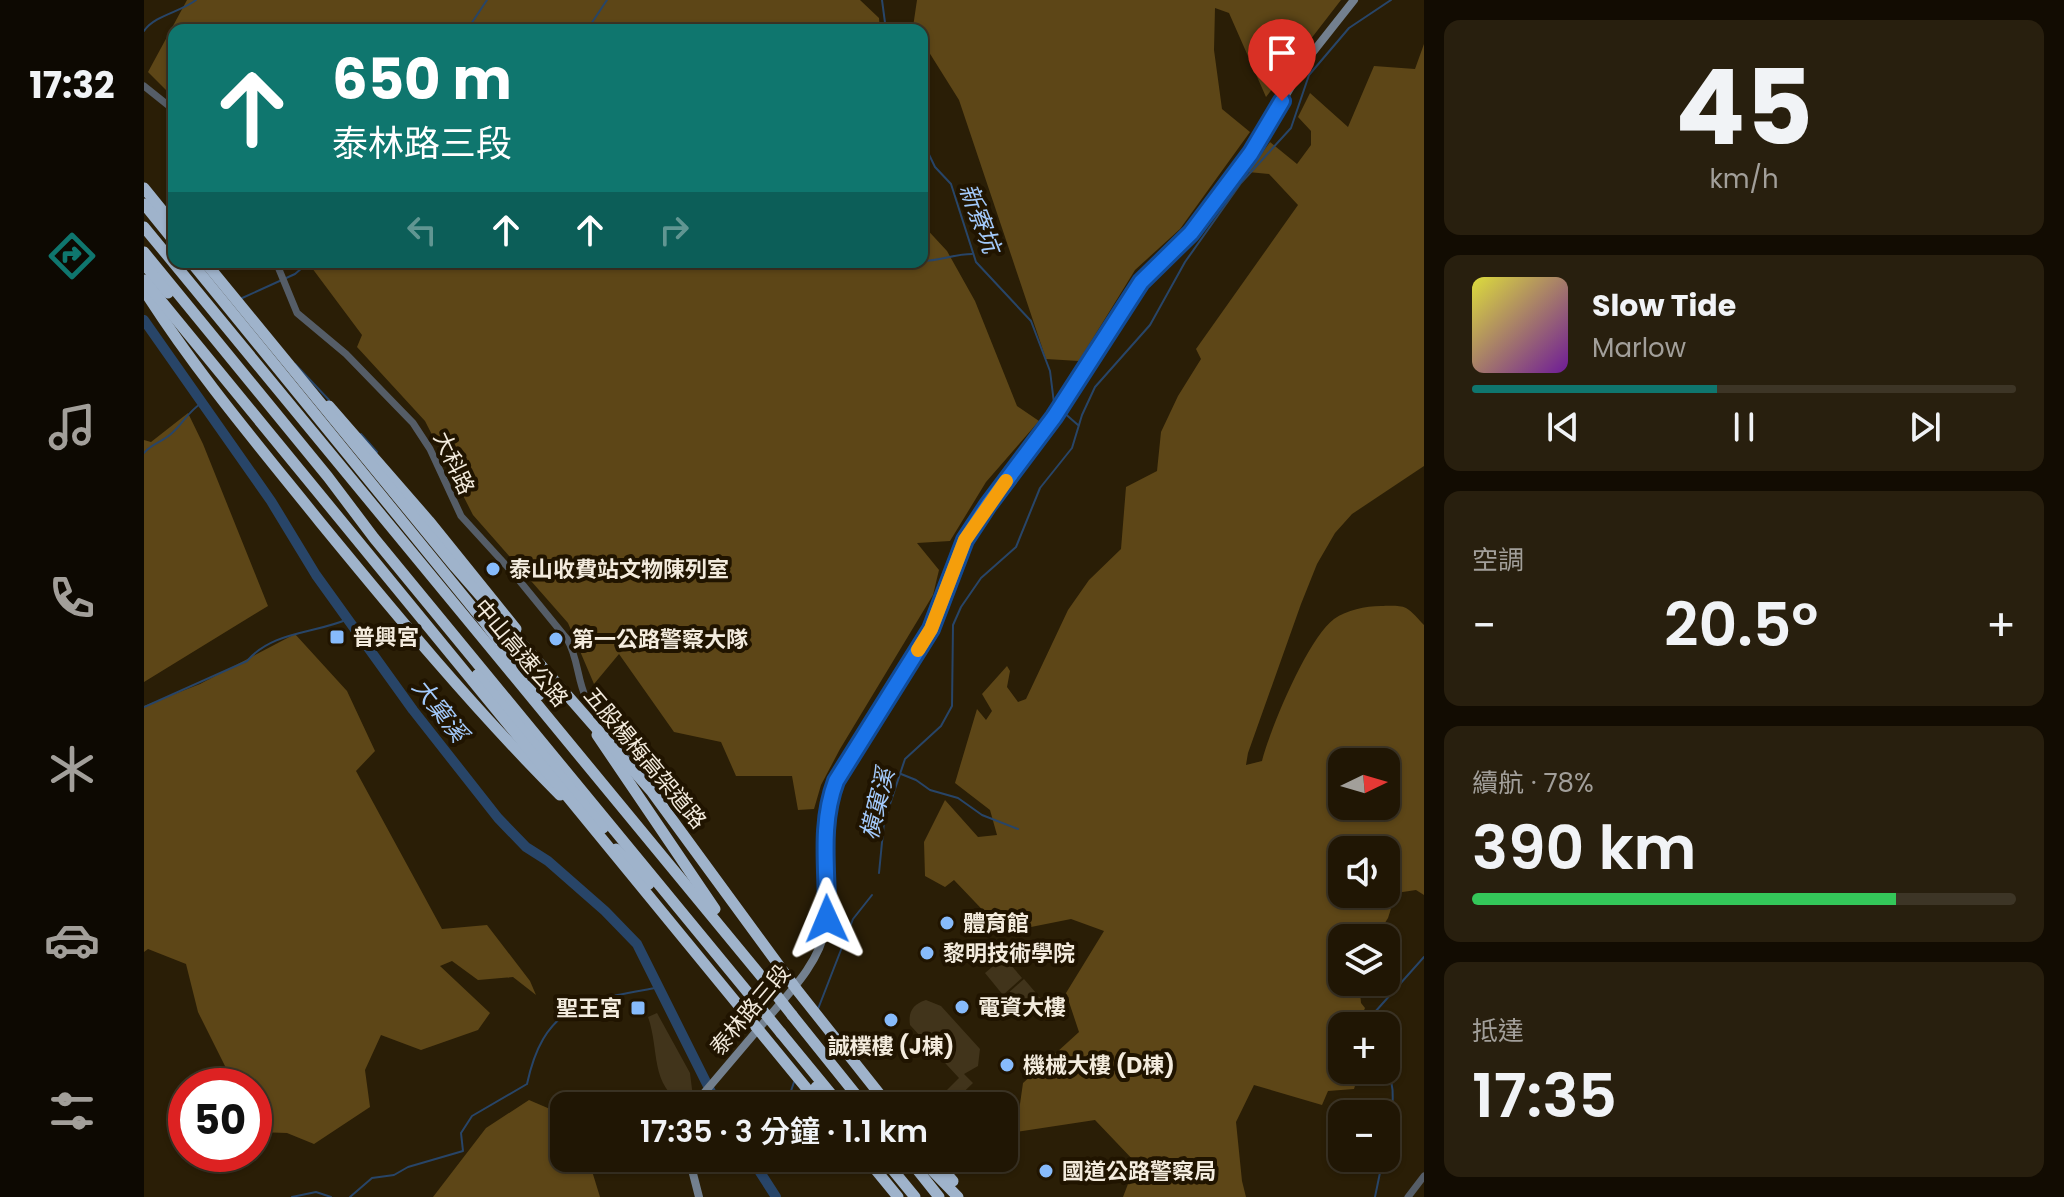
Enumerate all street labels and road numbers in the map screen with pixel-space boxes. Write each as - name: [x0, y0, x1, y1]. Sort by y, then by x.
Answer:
- street label: 大科路: [426, 427, 482, 499]
- street label: 中山高速公路: [467, 592, 575, 714]
- street label: 五股楊梅高架道路: [577, 681, 713, 835]
- street label: 泰林路三段: [703, 958, 797, 1062]

